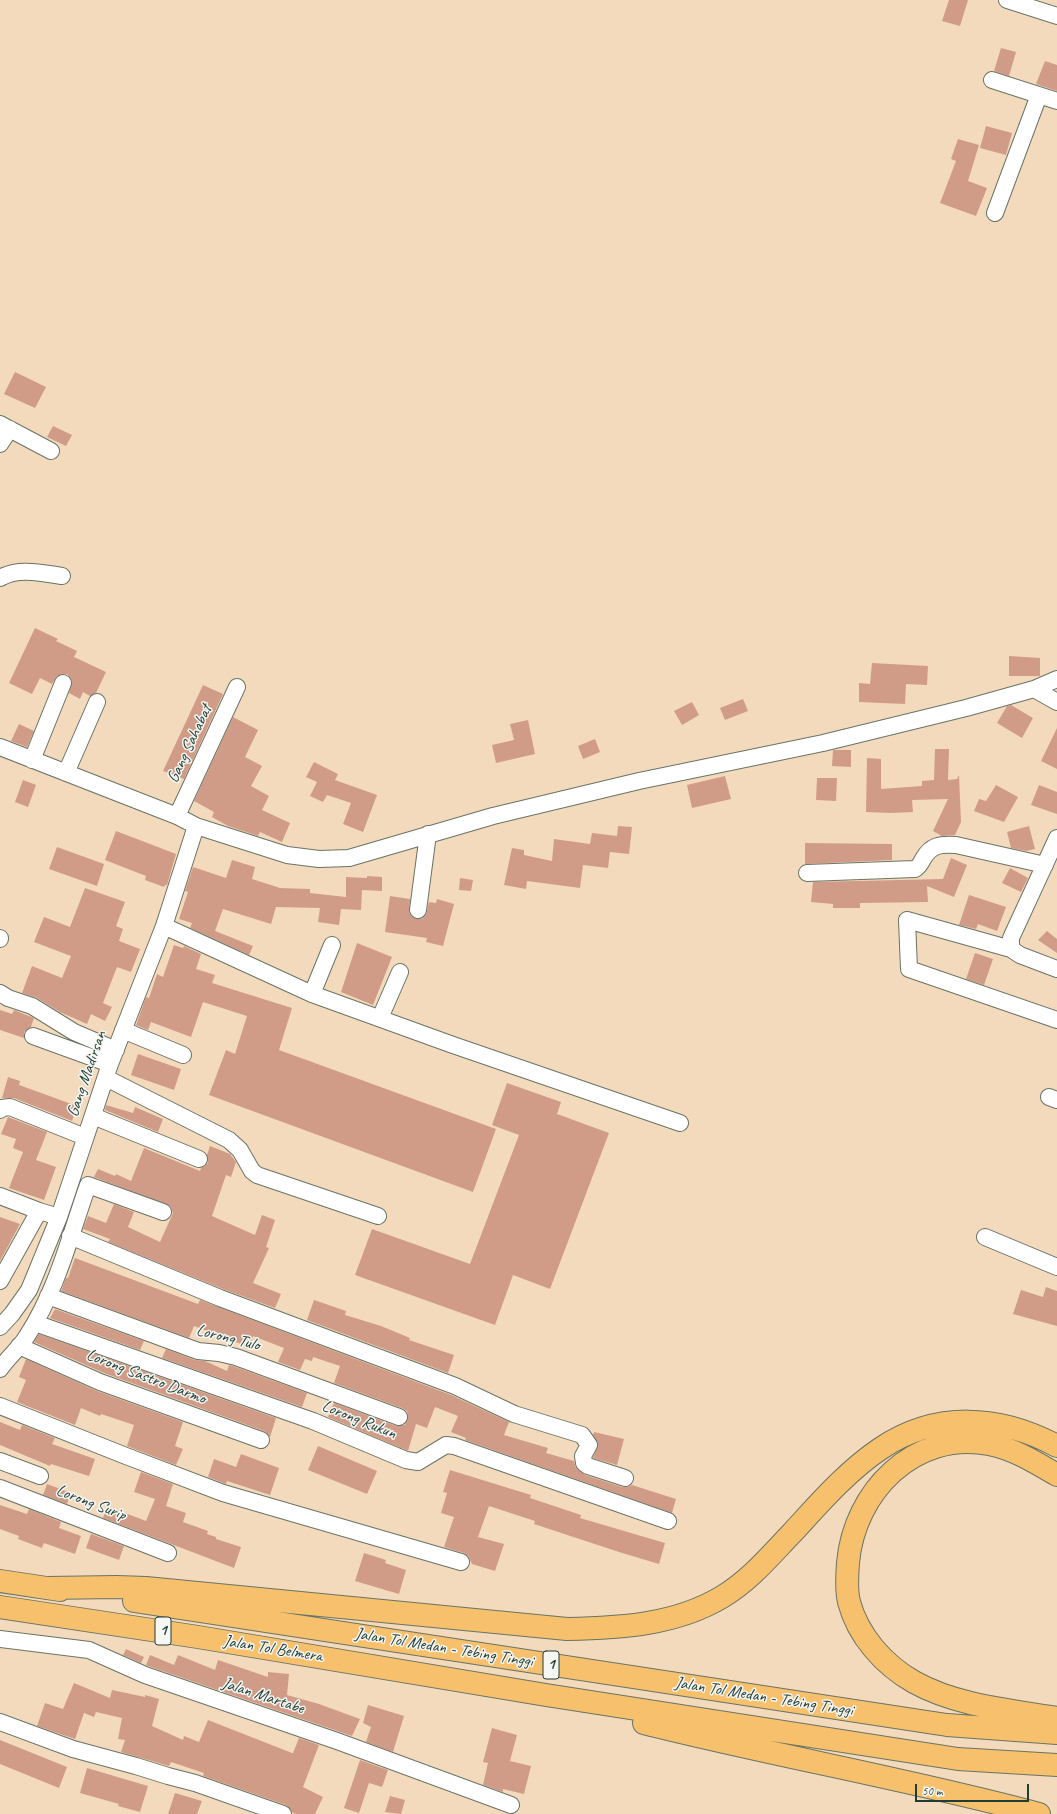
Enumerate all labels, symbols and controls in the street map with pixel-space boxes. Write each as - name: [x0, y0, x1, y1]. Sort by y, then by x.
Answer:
- street label: Gang Sahabat: [163, 702, 217, 786]
- street label: Gang Madirsan: [63, 1028, 111, 1120]
- street label: Lorong Tulo: [194, 1320, 262, 1356]
- street label: Lorong Sastro Darmo: [83, 1345, 209, 1409]
- street label: Lorong Rukun: [319, 1396, 399, 1444]
- street label: Lorong Surip: [53, 1480, 129, 1526]
- road number: 1: [155, 1617, 171, 1645]
- street label: Jalan Tol Medan - Tebing Tinggi: [354, 1624, 534, 1672]
- street label: Jalan Tol Belmera: [222, 1631, 324, 1667]
- road number: 1: [543, 1651, 559, 1679]
- street label: Jalan Martabe: [219, 1673, 307, 1719]
- street label: Jalan Tol Medan - Tebing Tinggi: [674, 1673, 854, 1721]
- scale bar: [917, 1776, 1031, 1802]
- text: 50 m: [922, 1783, 942, 1799]

